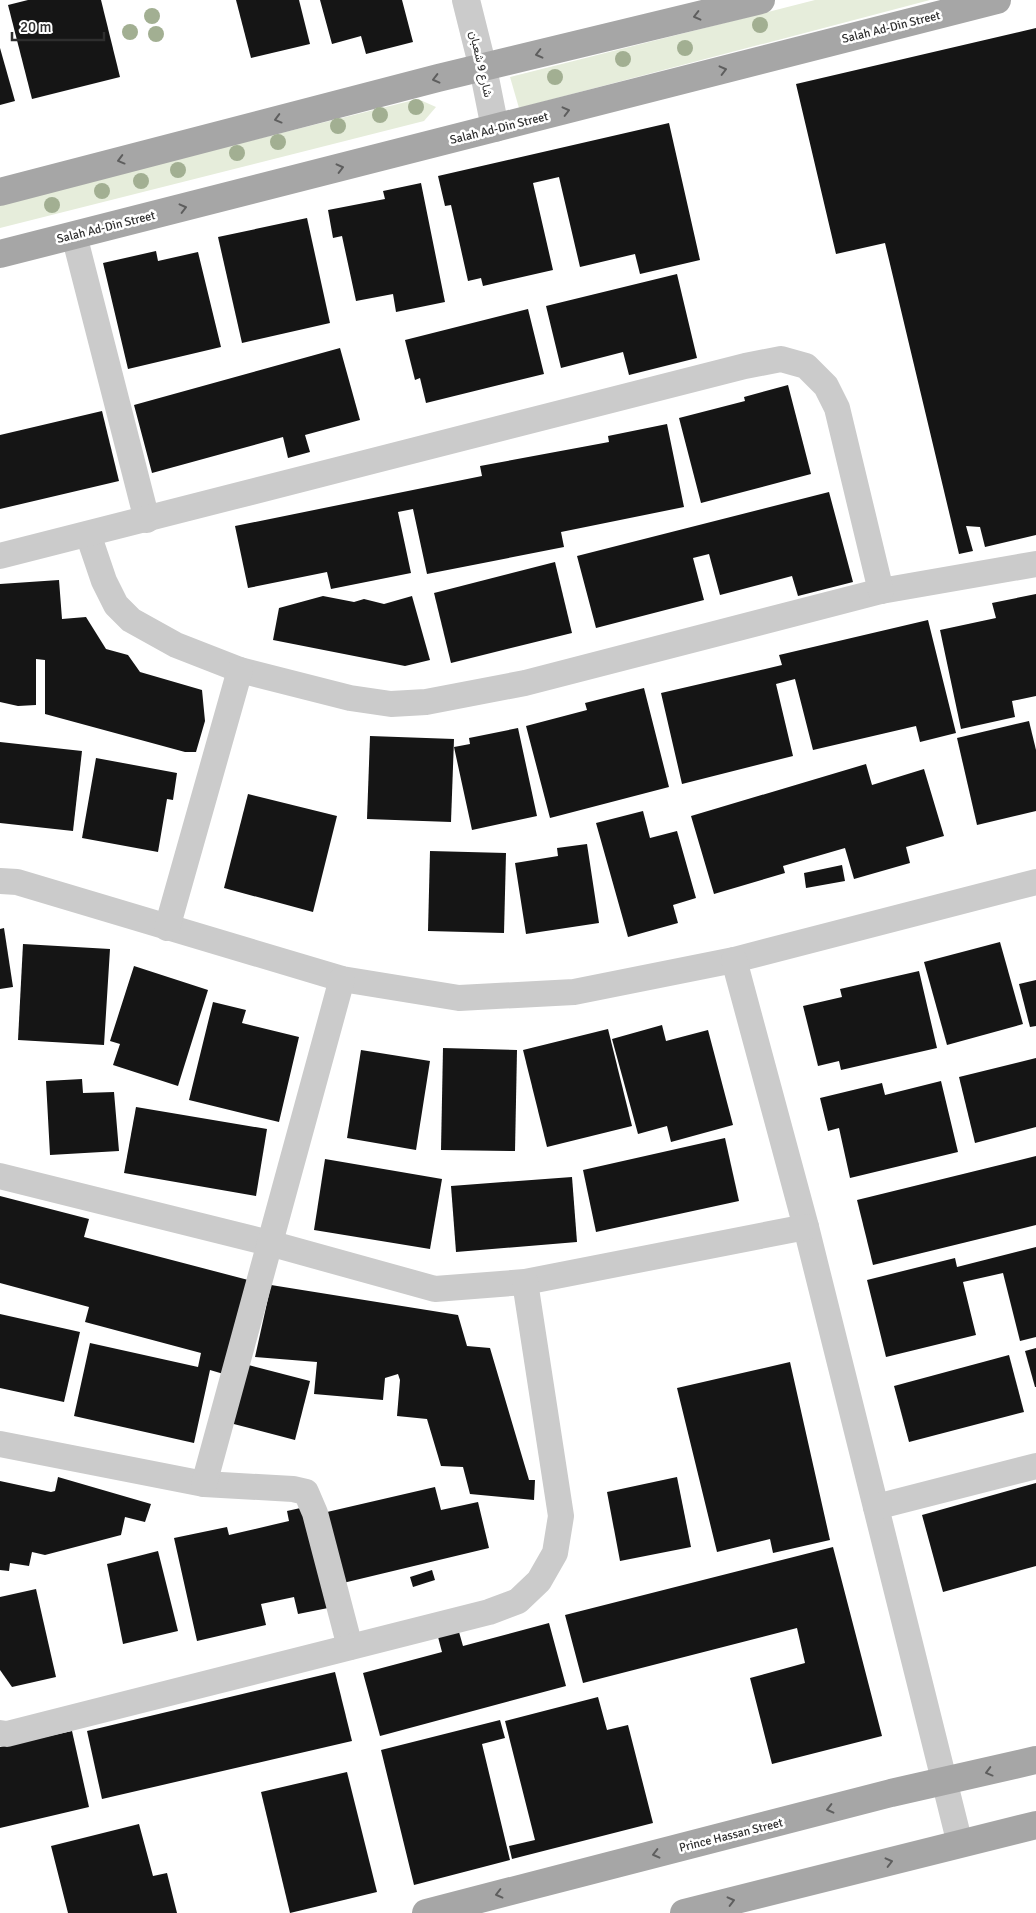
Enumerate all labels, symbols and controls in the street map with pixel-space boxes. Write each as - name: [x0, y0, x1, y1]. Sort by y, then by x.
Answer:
- street label: Salah Ad-Din Street: [840, 8, 942, 47]
- scale bar: [12, 10, 105, 42]
- one-way arrow: [692, 10, 701, 21]
- text: 20 m: [20, 18, 51, 36]
- street label: شارع 9 شعبان: [465, 29, 495, 99]
- one-way arrow: [534, 48, 543, 59]
- one-way arrow: [719, 65, 728, 76]
- one-way arrow: [431, 73, 440, 84]
- one-way arrow: [561, 106, 569, 116]
- street label: Salah Ad-Din Street: [448, 109, 550, 148]
- one-way arrow: [275, 114, 283, 124]
- one-way arrow: [118, 155, 126, 165]
- one-way arrow: [336, 163, 344, 173]
- one-way arrow: [178, 203, 186, 213]
- street label: Salah Ad-Din Street: [55, 208, 157, 247]
- one-way arrow: [985, 1766, 993, 1776]
- one-way arrow: [826, 1803, 835, 1814]
- street label: Prince Hassan Street: [678, 1815, 785, 1856]
- one-way arrow: [652, 1848, 661, 1859]
- one-way arrow: [885, 1857, 893, 1868]
- one-way arrow: [494, 1888, 503, 1899]
- one-way arrow: [727, 1896, 736, 1907]

